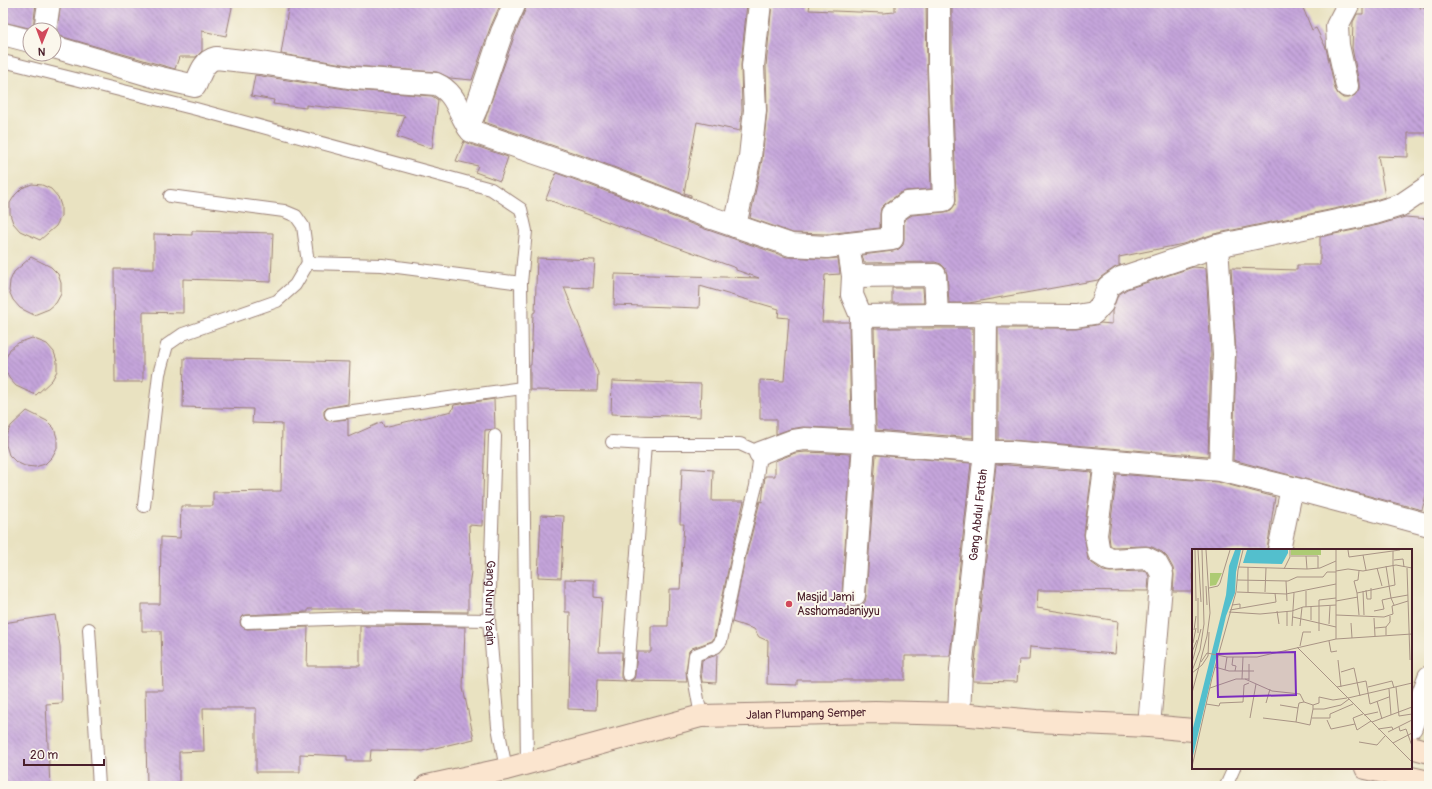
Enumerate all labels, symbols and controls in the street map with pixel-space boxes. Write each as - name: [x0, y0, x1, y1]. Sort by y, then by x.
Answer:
- north arrow: [22, 22, 62, 62]
- text: N: [37, 45, 46, 58]
- street label: Gang Abdul Fattah: [966, 468, 991, 562]
- inset map: [1192, 549, 1412, 769]
- street label: Gang Nurul Yaqin: [481, 560, 499, 646]
- place label: Masjid Jami Asshomadaniyyu: [797, 590, 880, 619]
- marker: Masjid Jami Asshomadaniyyu: [784, 599, 794, 609]
- street label: Jalan Plumpang Semper: [746, 705, 867, 722]
- scale bar: [24, 741, 104, 767]
- text: 20 m: [30, 748, 59, 763]

